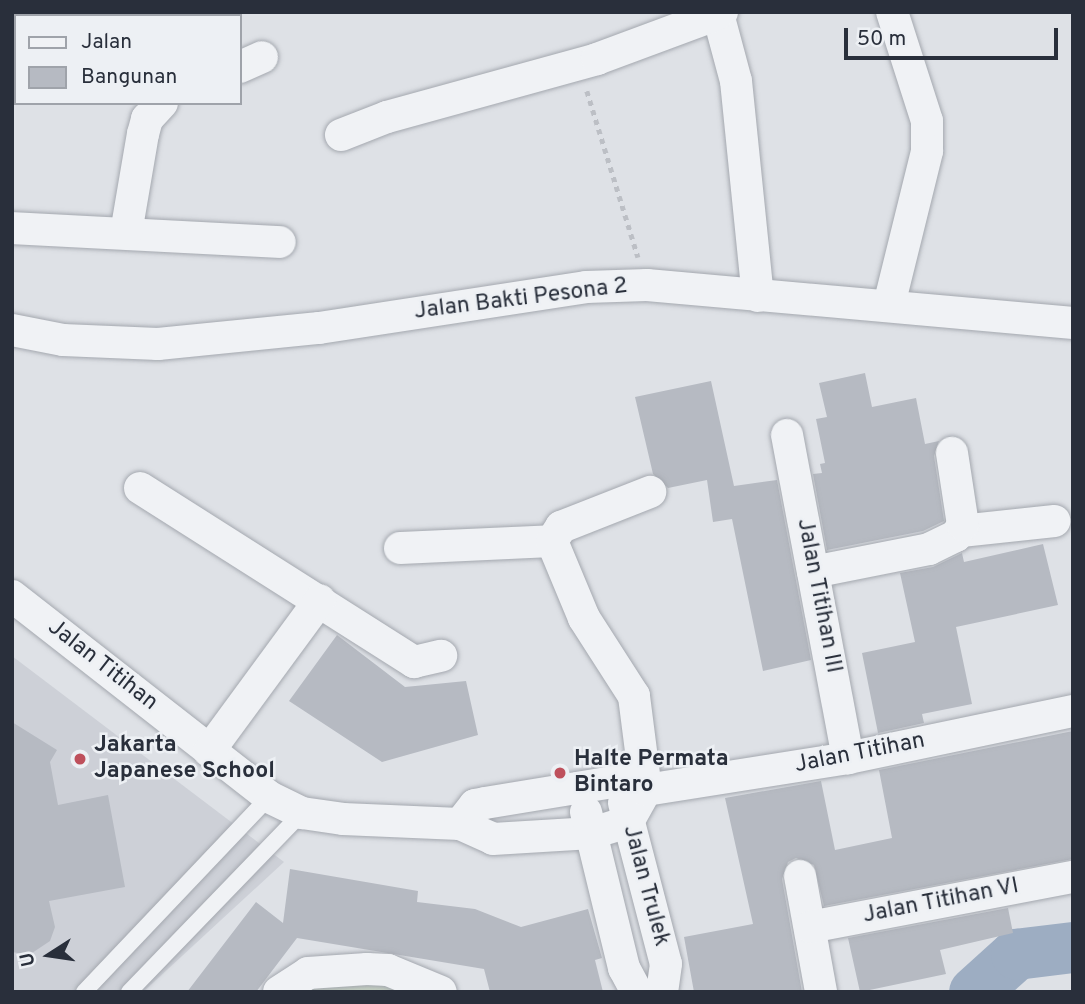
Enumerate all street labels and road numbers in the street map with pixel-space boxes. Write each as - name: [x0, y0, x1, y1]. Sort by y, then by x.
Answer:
- street label: Jalan Bakti Pesona 2: [413, 273, 629, 327]
- street label: Jalan Titihan III: [789, 516, 847, 676]
- street label: Jalan Titihan: [41, 614, 163, 718]
- street label: Jalan Titihan: [792, 728, 928, 780]
- street label: Jalan Trulek: [615, 822, 675, 950]
- street label: Jalan Titihan VI: [860, 873, 1022, 931]

